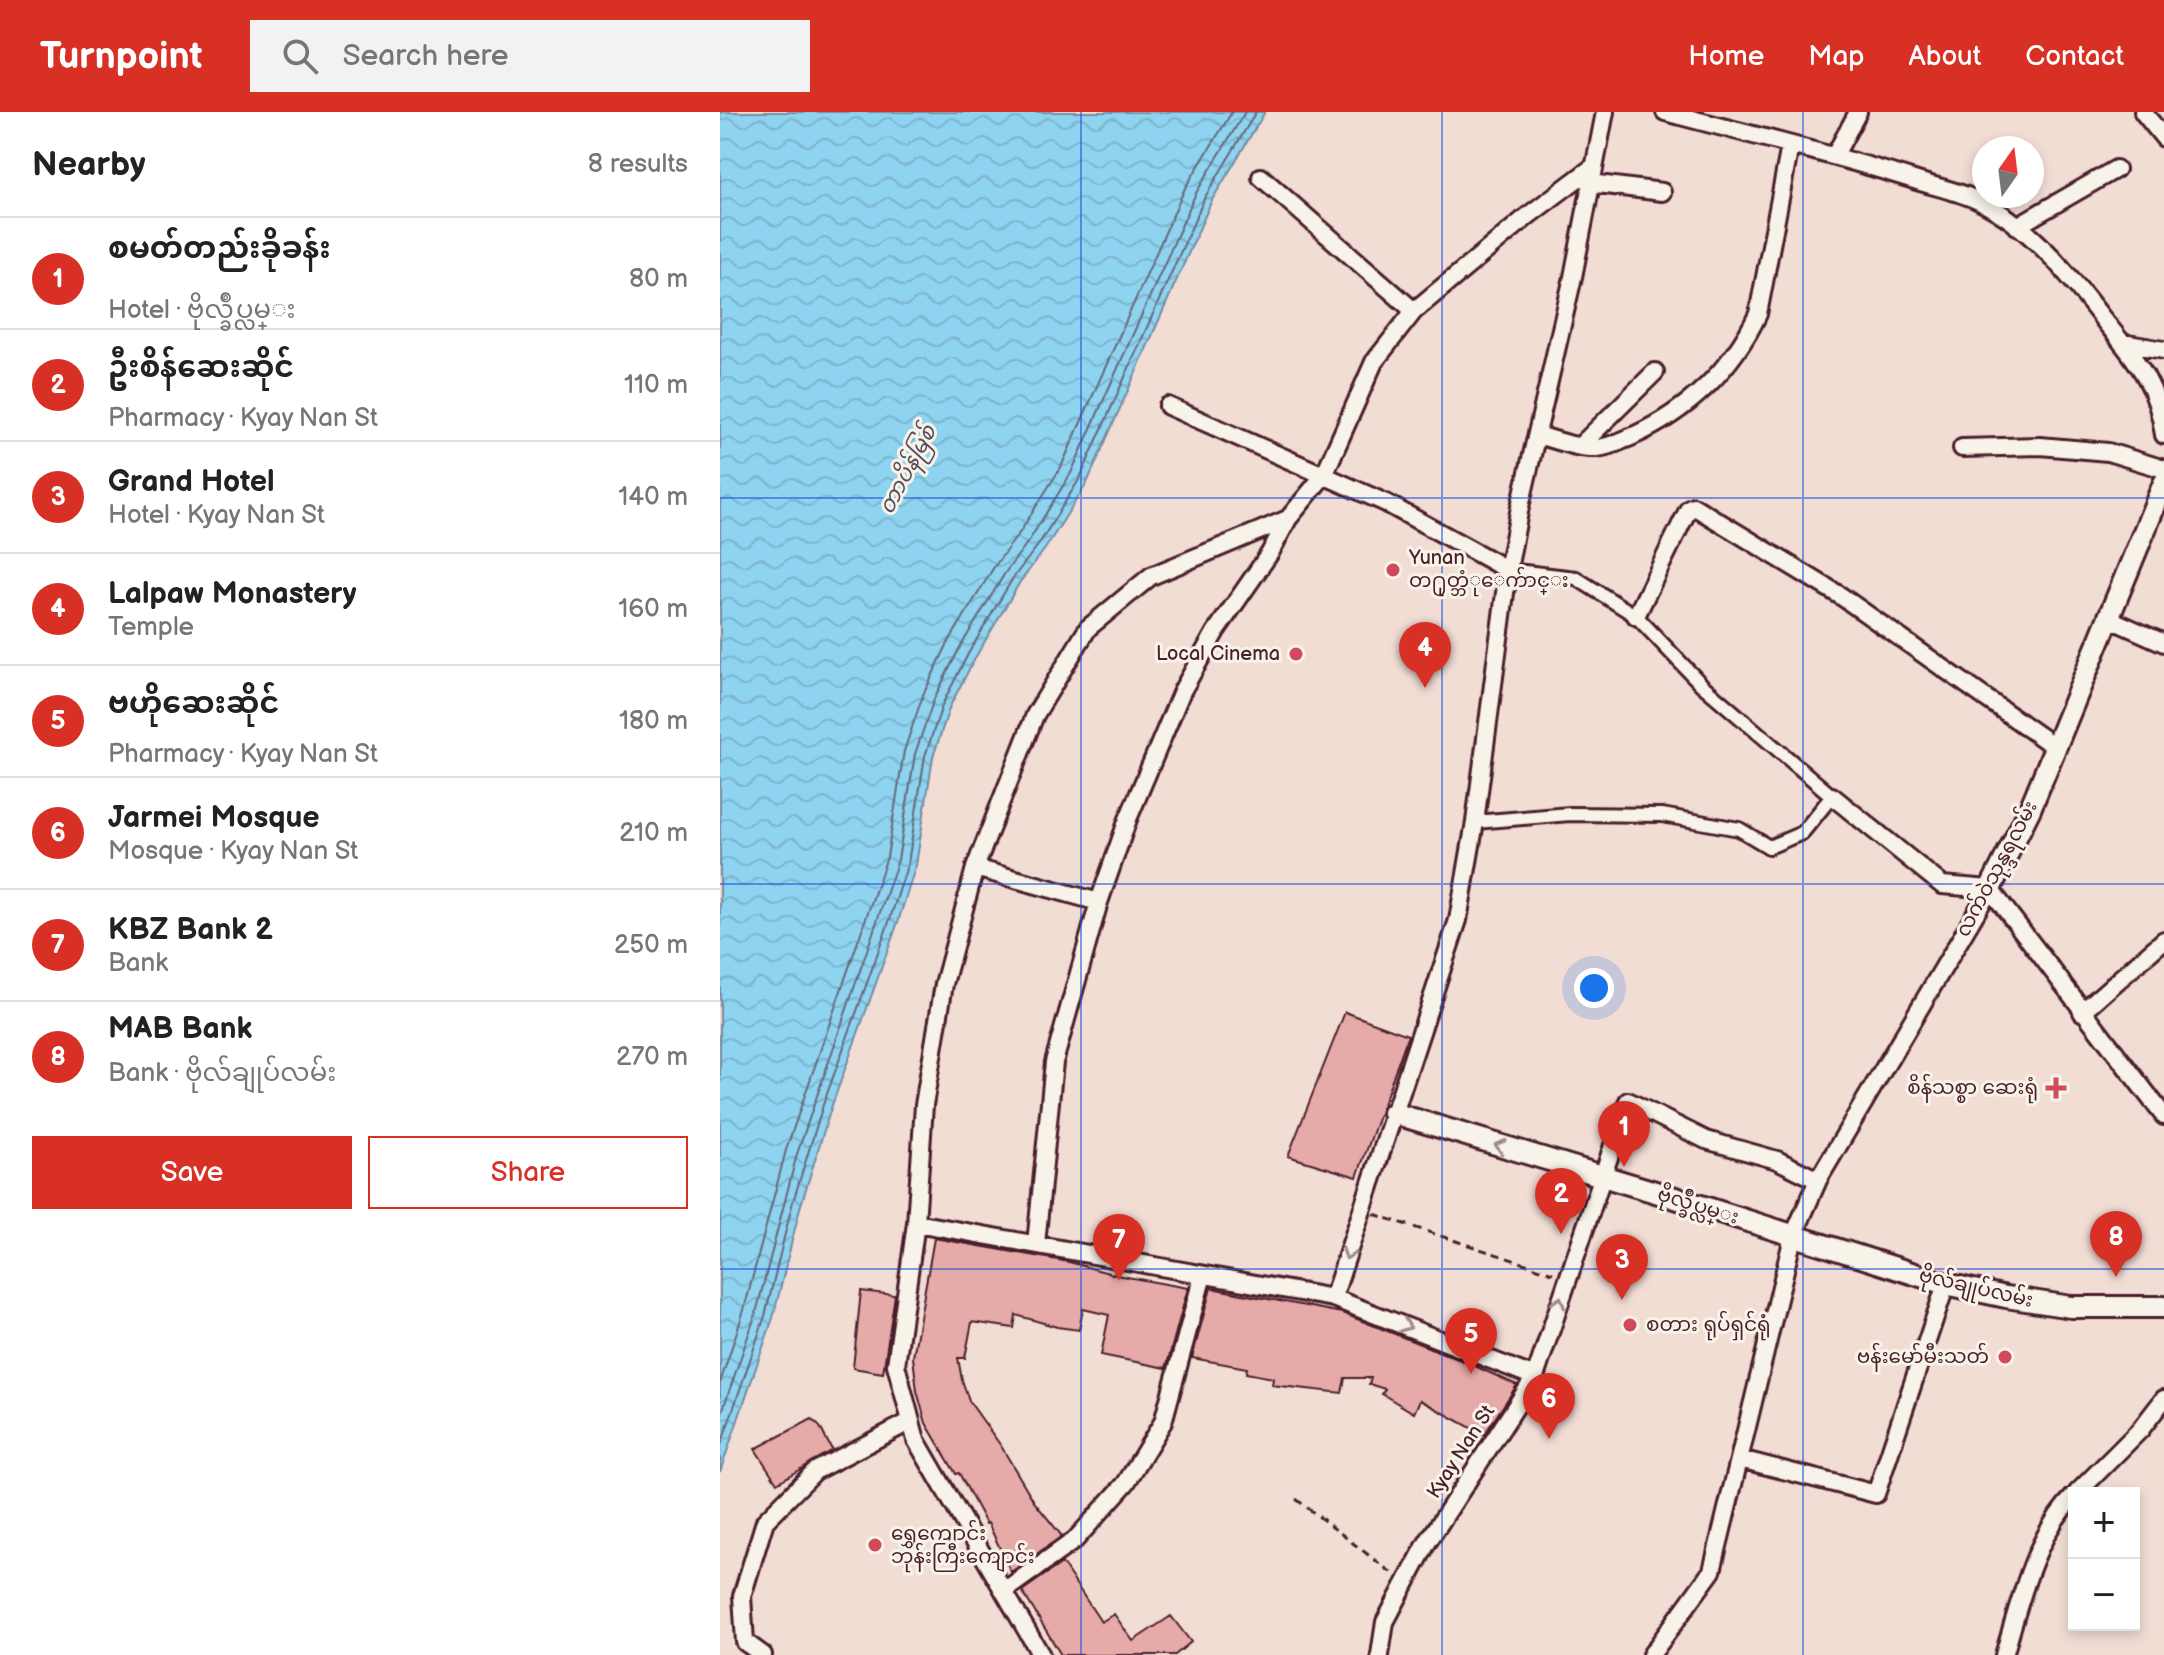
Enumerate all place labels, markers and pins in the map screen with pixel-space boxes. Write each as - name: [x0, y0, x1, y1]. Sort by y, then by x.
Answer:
- place label: Yunan တ႐ုတ္ဘံုေက်ာင္း: [1408, 546, 1569, 597]
- marker: Yunan တ႐ုတ္ဘံုေက်ာင္း: [1384, 561, 1402, 579]
- pin: 4: [1399, 622, 1451, 688]
- place label: Local Cinema: [1156, 642, 1280, 666]
- marker: Local Cinema: [1287, 645, 1305, 663]
- place label: စိန်သစ္စာ ဆေးရုံ: [1907, 1073, 2038, 1104]
- marker: စိန်သစ္စာ ဆေးရုံ: [2045, 1077, 2067, 1099]
- pin: 1: [1598, 1101, 1650, 1167]
- pin: 2: [1535, 1168, 1587, 1234]
- pin: 8: [2090, 1211, 2142, 1277]
- pin: 7: [1093, 1214, 1145, 1280]
- pin: 3: [1596, 1234, 1648, 1300]
- pin: 5: [1445, 1308, 1497, 1374]
- place label: စတား ရုပ်ရှင်ရုံ: [1646, 1310, 1771, 1341]
- marker: စတား ရုပ်ရှင်ရုံ: [1621, 1316, 1639, 1334]
- place label: ဗန်းမော်မီးသတ်: [1857, 1342, 1989, 1372]
- marker: ဗန်းမော်မီးသတ်: [1996, 1348, 2014, 1366]
- pin: 6: [1523, 1373, 1575, 1439]
- place label: ရွှေကျောင်း ဘုန်းကြီးကျောင်း: [891, 1519, 1035, 1573]
- marker: ရွှေကျောင်း ဘုန်းကြီးကျောင်း: [866, 1536, 884, 1554]

